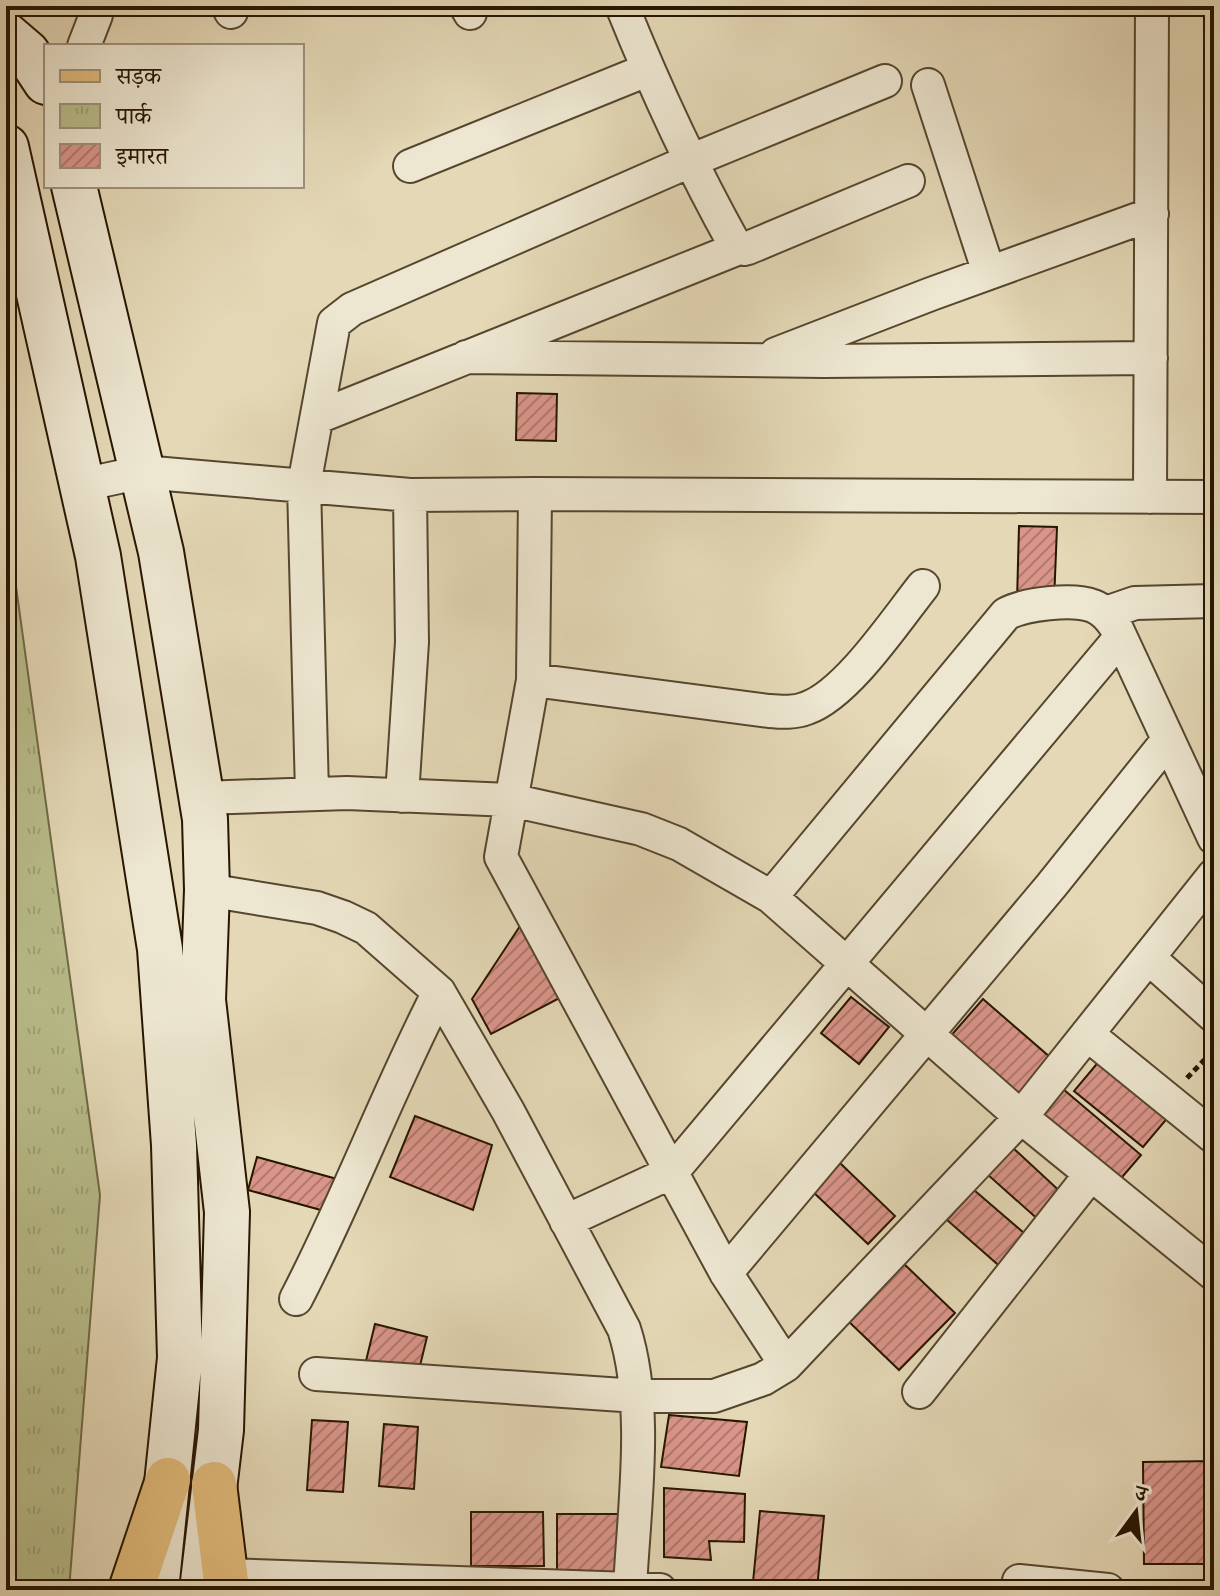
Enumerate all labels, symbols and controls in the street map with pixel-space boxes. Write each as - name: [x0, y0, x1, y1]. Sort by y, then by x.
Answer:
- legend: [44, 44, 304, 188]
- text: सड़क: [115, 61, 163, 95]
- text: पार्क: [115, 101, 153, 135]
- text: इमारत: [115, 141, 169, 175]
- north arrow: [1096, 1472, 1176, 1552]
- text: उ: [1129, 1478, 1152, 1513]

